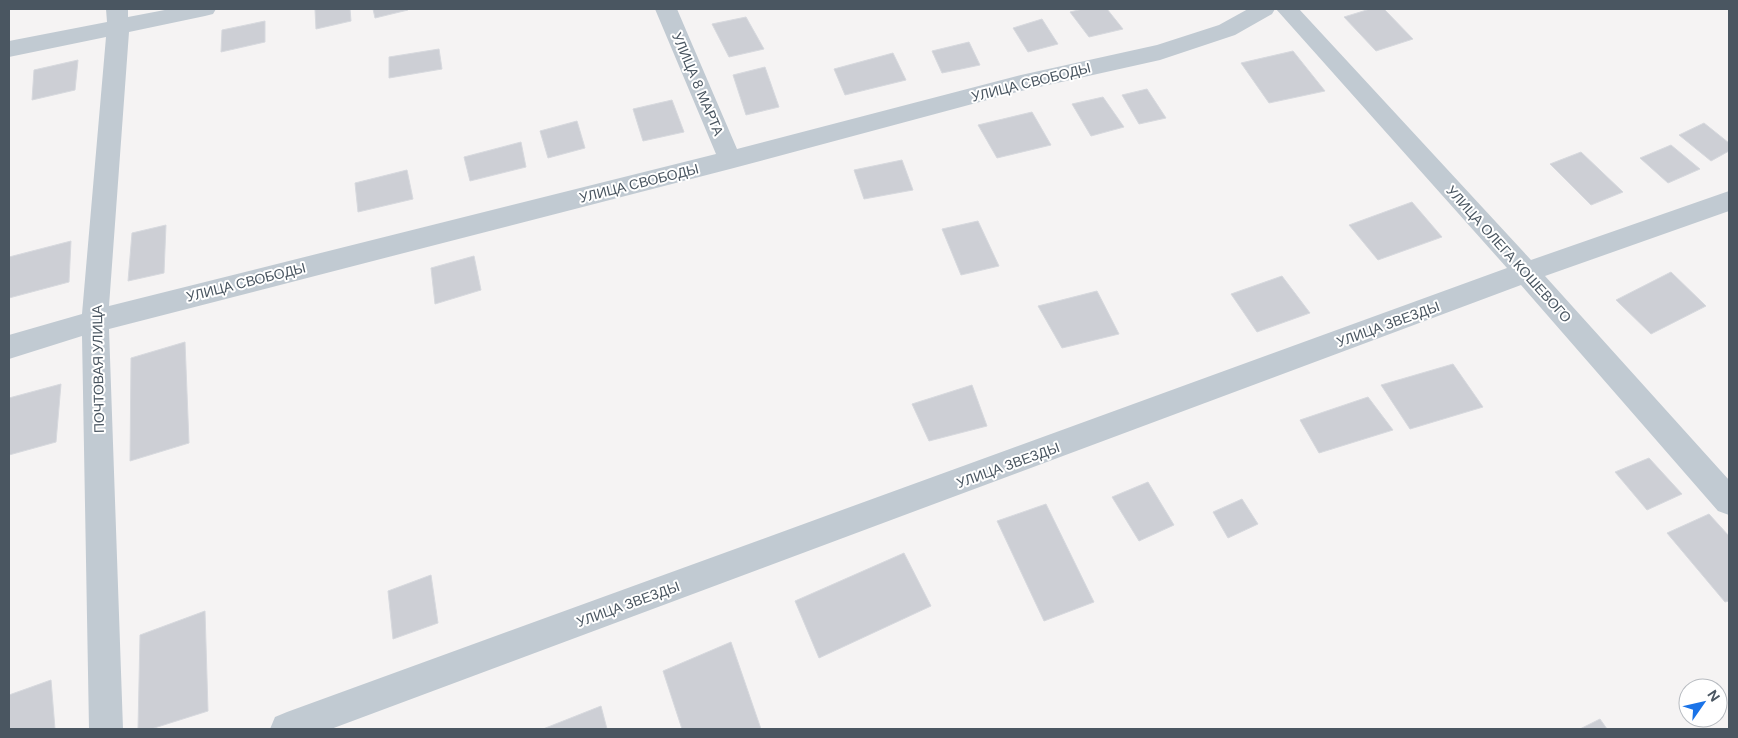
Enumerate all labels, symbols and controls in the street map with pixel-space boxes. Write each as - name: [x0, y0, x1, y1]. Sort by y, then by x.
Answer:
- street label: УЛИЦА 8 МАРТА: [668, 30, 728, 139]
- street label: УЛИЦА СВОБОДЫ: [969, 58, 1093, 106]
- street label: УЛИЦА СВОБОДЫ: [577, 159, 701, 207]
- street label: УЛИЦА ОЛЕГА КОШЕВОГО: [1443, 182, 1575, 326]
- street label: УЛИЦА СВОБОДЫ: [184, 258, 308, 306]
- street label: УЛИЦА ЗВЕЗДЫ: [1334, 297, 1442, 351]
- street label: ПОЧТОВАЯ УЛИЦА: [88, 304, 108, 433]
- street label: УЛИЦА ЗВЕЗДЫ: [954, 438, 1062, 492]
- street label: УЛИЦА ЗВЕЗДЫ: [574, 577, 682, 631]
- north arrow: [1678, 678, 1728, 728]
- text: N: [1703, 686, 1724, 705]

